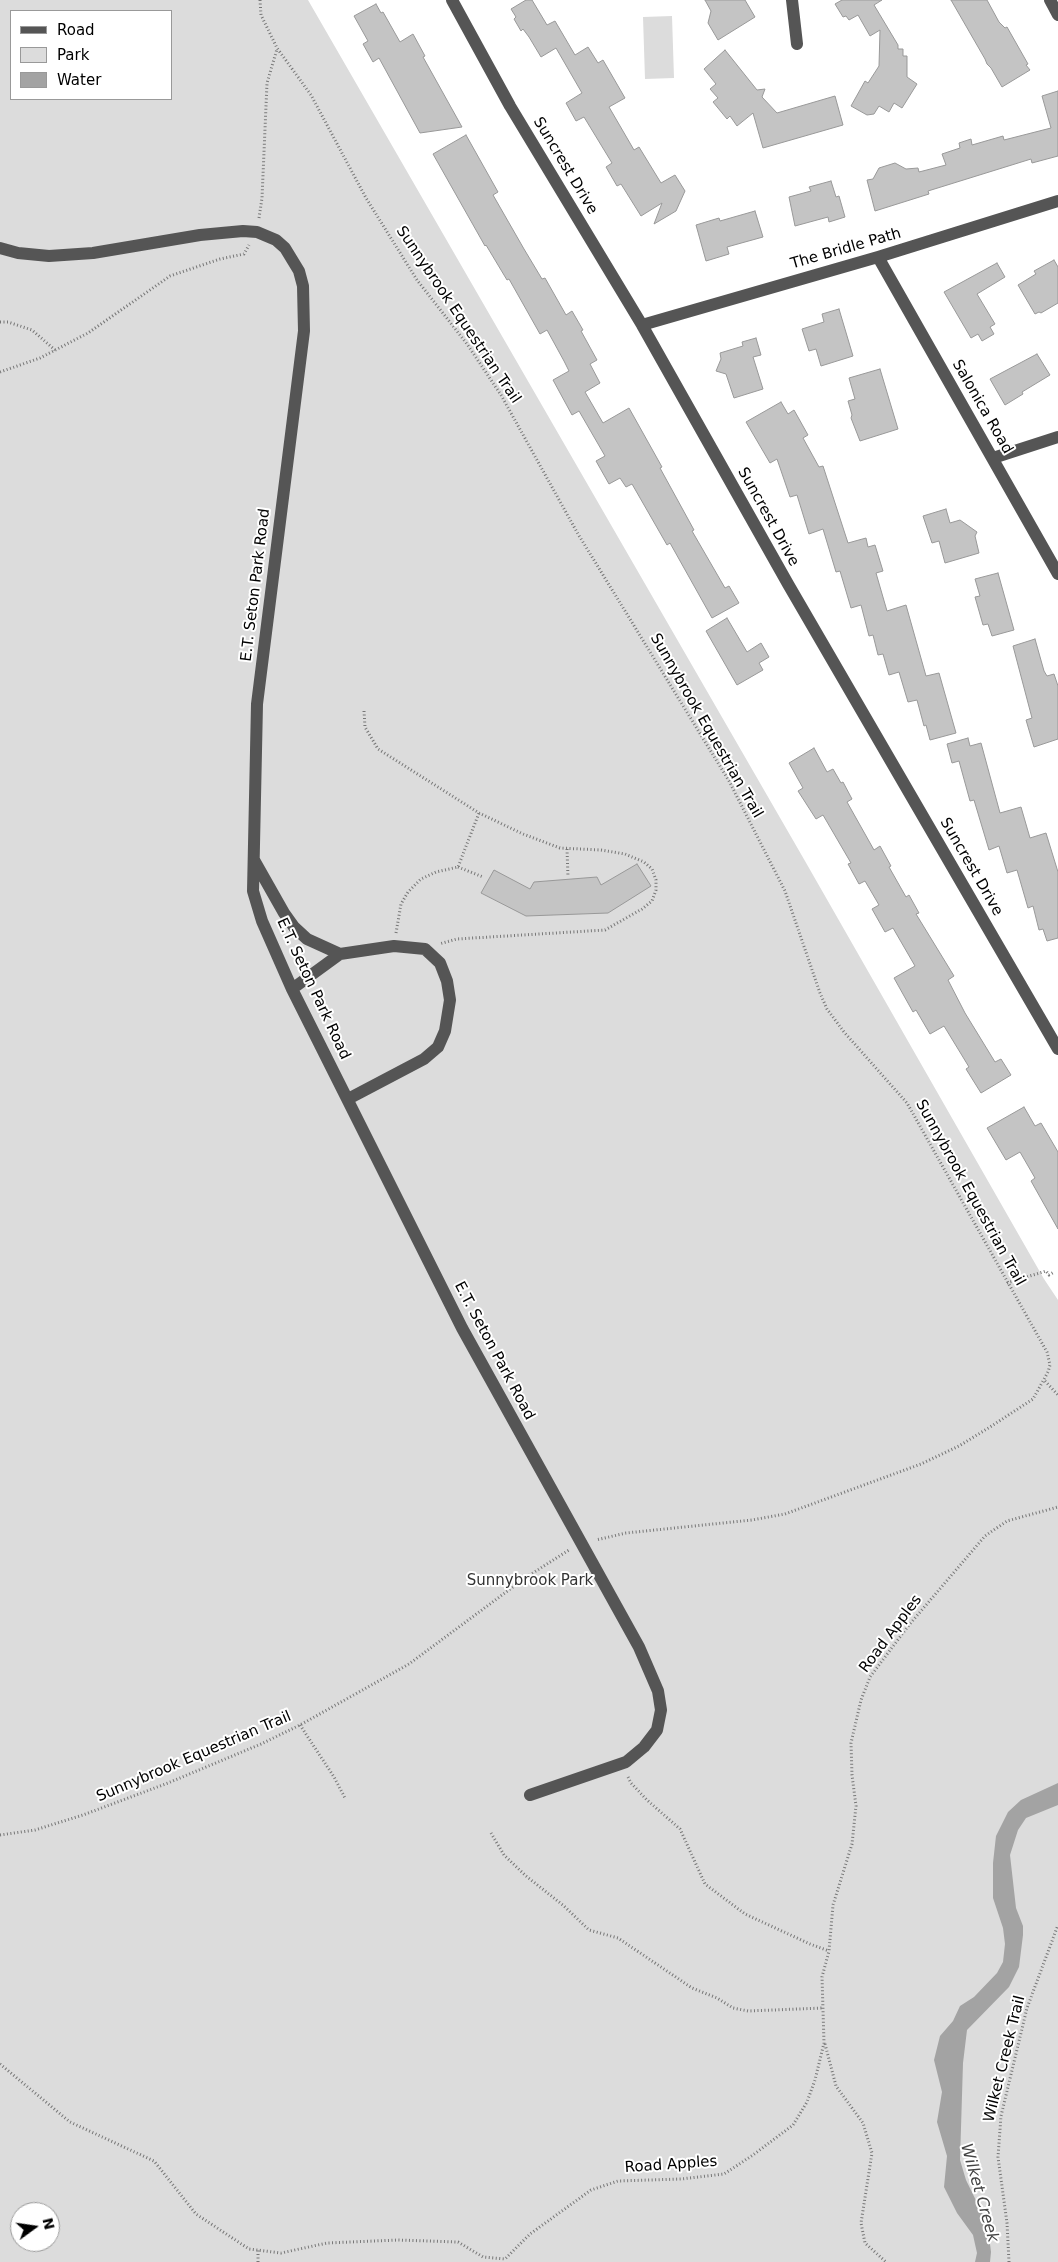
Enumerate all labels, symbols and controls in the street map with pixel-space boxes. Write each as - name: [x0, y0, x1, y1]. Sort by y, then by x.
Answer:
- legend: [10, 10, 172, 100]
- text: Road: [57, 21, 95, 39]
- text: Park: [57, 46, 89, 64]
- text: Water: [57, 71, 101, 89]
- street label: Suncrest Drive: [529, 114, 601, 218]
- street label: Sunnybrook Equestrian Trail: [392, 223, 524, 407]
- street label: The Bridle Path: [789, 225, 903, 273]
- street label: Salonica Road: [948, 357, 1016, 457]
- street label: Suncrest Drive: [733, 464, 803, 570]
- street label: E.T. Seton Park Road: [238, 507, 274, 663]
- street label: Sunnybrook Equestrian Trail: [646, 631, 766, 821]
- street label: Suncrest Drive: [936, 815, 1006, 919]
- street label: E.T. Seton Park Road: [272, 915, 354, 1063]
- street label: Sunnybrook Equestrian Trail: [911, 1097, 1029, 1289]
- street label: E.T. Seton Park Road: [450, 1279, 538, 1423]
- park label: Sunnybrook Park: [467, 1572, 593, 1590]
- street label: Road Apples: [856, 1591, 926, 1677]
- street label: Sunnybrook Equestrian Trail: [94, 1708, 294, 1806]
- street label: Wilket Creek Trail: [981, 1994, 1029, 2124]
- water label: Wilket Creek: [956, 2141, 1002, 2245]
- street label: Road Apples: [624, 2153, 718, 2177]
- north arrow: [10, 2202, 60, 2252]
- text: N: [39, 2216, 58, 2231]

